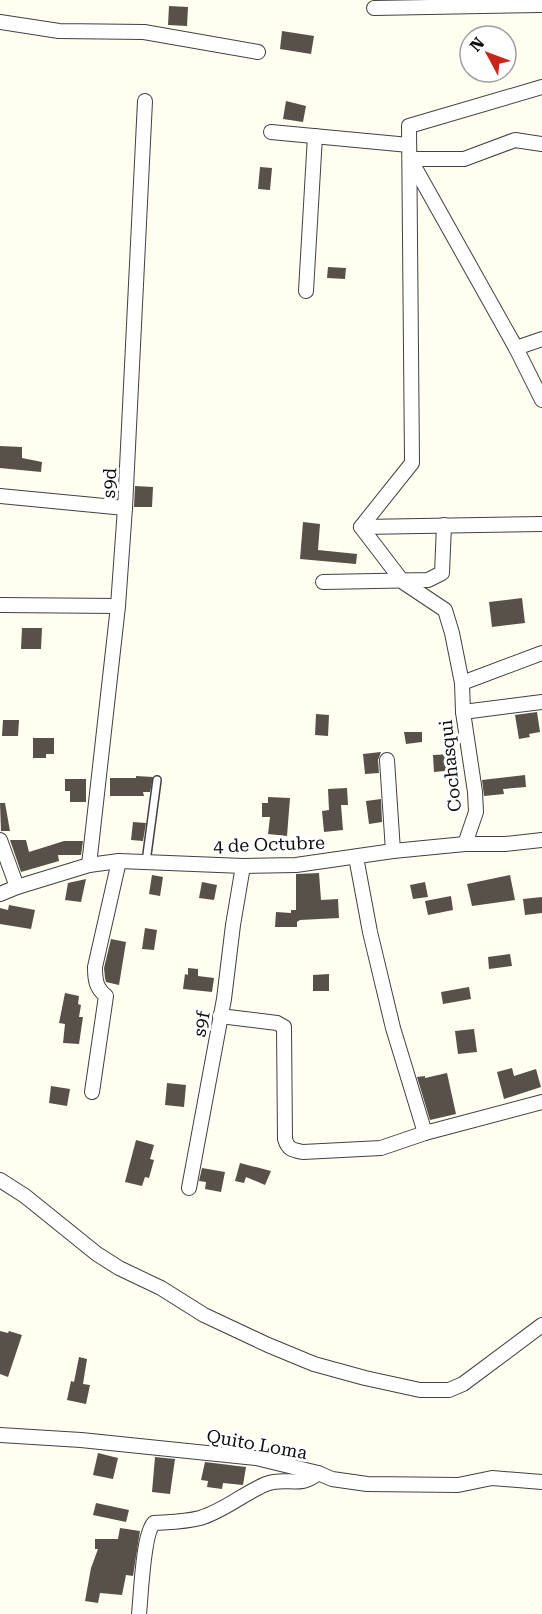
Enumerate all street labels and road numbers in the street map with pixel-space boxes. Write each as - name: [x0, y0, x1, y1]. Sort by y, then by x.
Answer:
- street label: s9d: [98, 467, 120, 499]
- street label: Cochasqui: [435, 719, 465, 813]
- street label: 4 de Octubre: [213, 832, 325, 856]
- street label: s9f: [188, 1008, 214, 1039]
- street label: Quito Loma: [205, 1425, 309, 1463]

